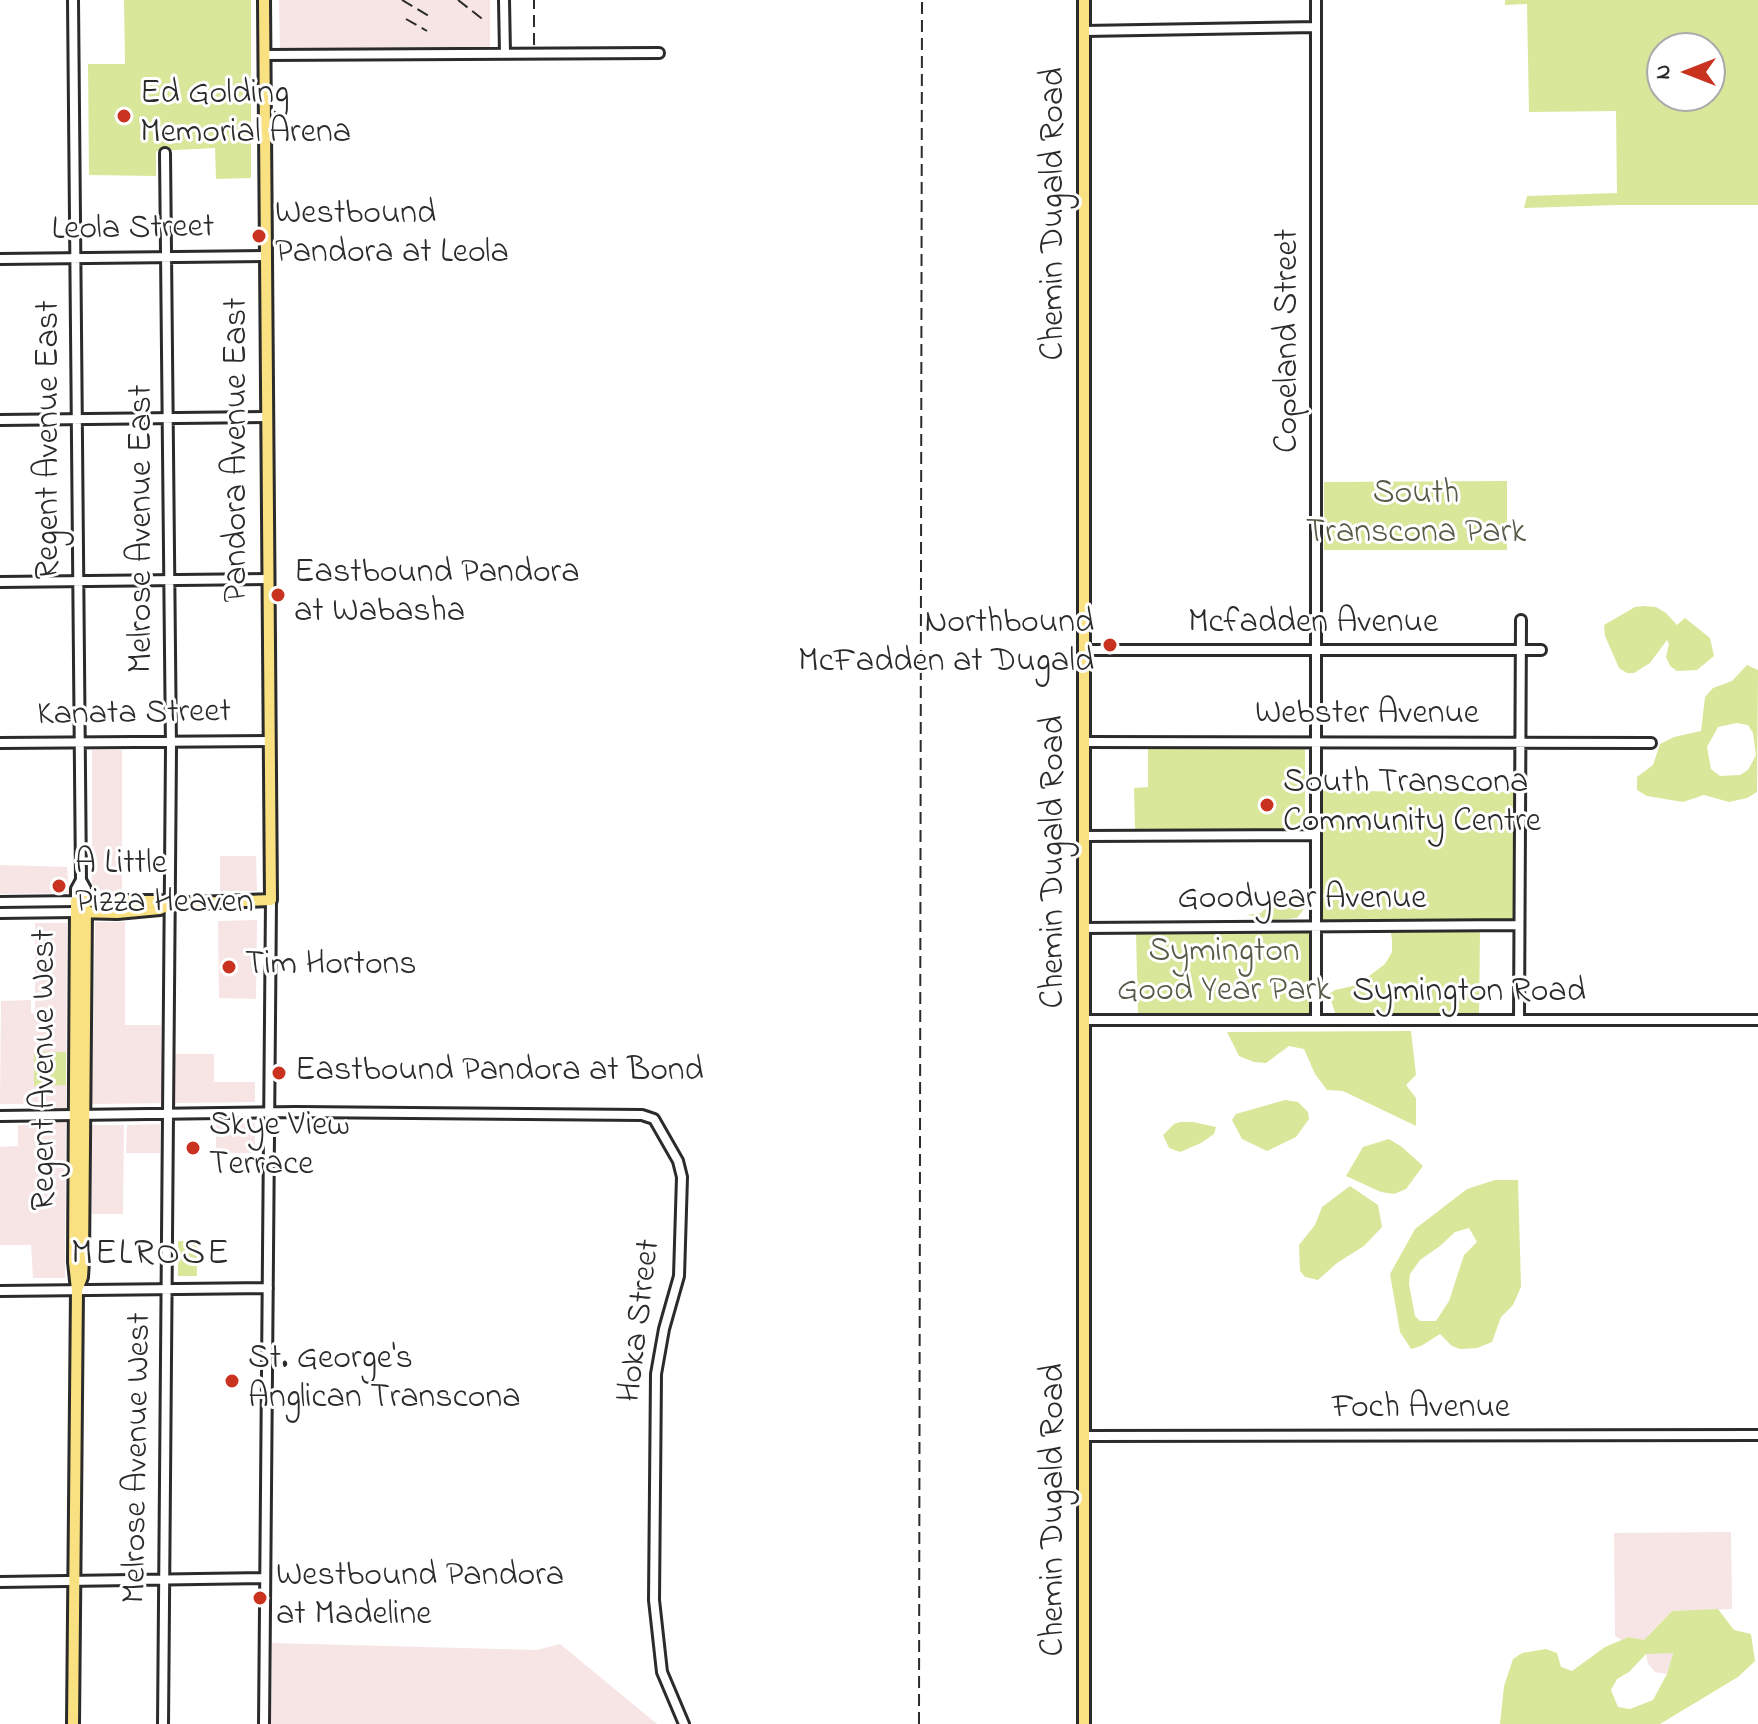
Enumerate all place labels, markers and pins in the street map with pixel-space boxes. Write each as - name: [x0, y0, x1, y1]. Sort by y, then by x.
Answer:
- place label: Ed Golding Memorial Arena: [140, 76, 351, 156]
- marker: Ed Golding Memorial Arena: [115, 107, 133, 125]
- place label: Westbound Pandora at Leola: [275, 196, 509, 276]
- marker: Westbound Pandora at Leola: [250, 227, 268, 245]
- place label: Eastbound Pandora at Wabasha: [294, 555, 579, 634]
- marker: Eastbound Pandora at Wabasha: [269, 586, 287, 604]
- place label: Northbound McFadden at Dugald: [798, 605, 1094, 684]
- marker: Northbound McFadden at Dugald: [1101, 636, 1119, 654]
- place label: South Transcona Community Centre: [1283, 765, 1541, 844]
- marker: South Transcona Community Centre: [1258, 796, 1276, 814]
- place label: A Little Pizza Heaven: [75, 846, 254, 926]
- marker: A Little Pizza Heaven: [50, 877, 68, 895]
- place label: Tim Hortons: [245, 947, 417, 987]
- marker: Tim Hortons: [220, 958, 238, 976]
- place label: Eastbound Pandora at Bond: [295, 1053, 704, 1093]
- marker: Eastbound Pandora at Bond: [270, 1064, 288, 1082]
- place label: Skye View Terrace: [209, 1108, 350, 1188]
- marker: Skye View Terrace: [184, 1139, 202, 1157]
- place label: St. George's Anglican Transcona: [248, 1341, 521, 1420]
- marker: St. George's Anglican Transcona: [223, 1372, 241, 1390]
- place label: Westbound Pandora at Madeline: [276, 1558, 564, 1638]
- marker: Westbound Pandora at Madeline: [251, 1589, 269, 1607]

